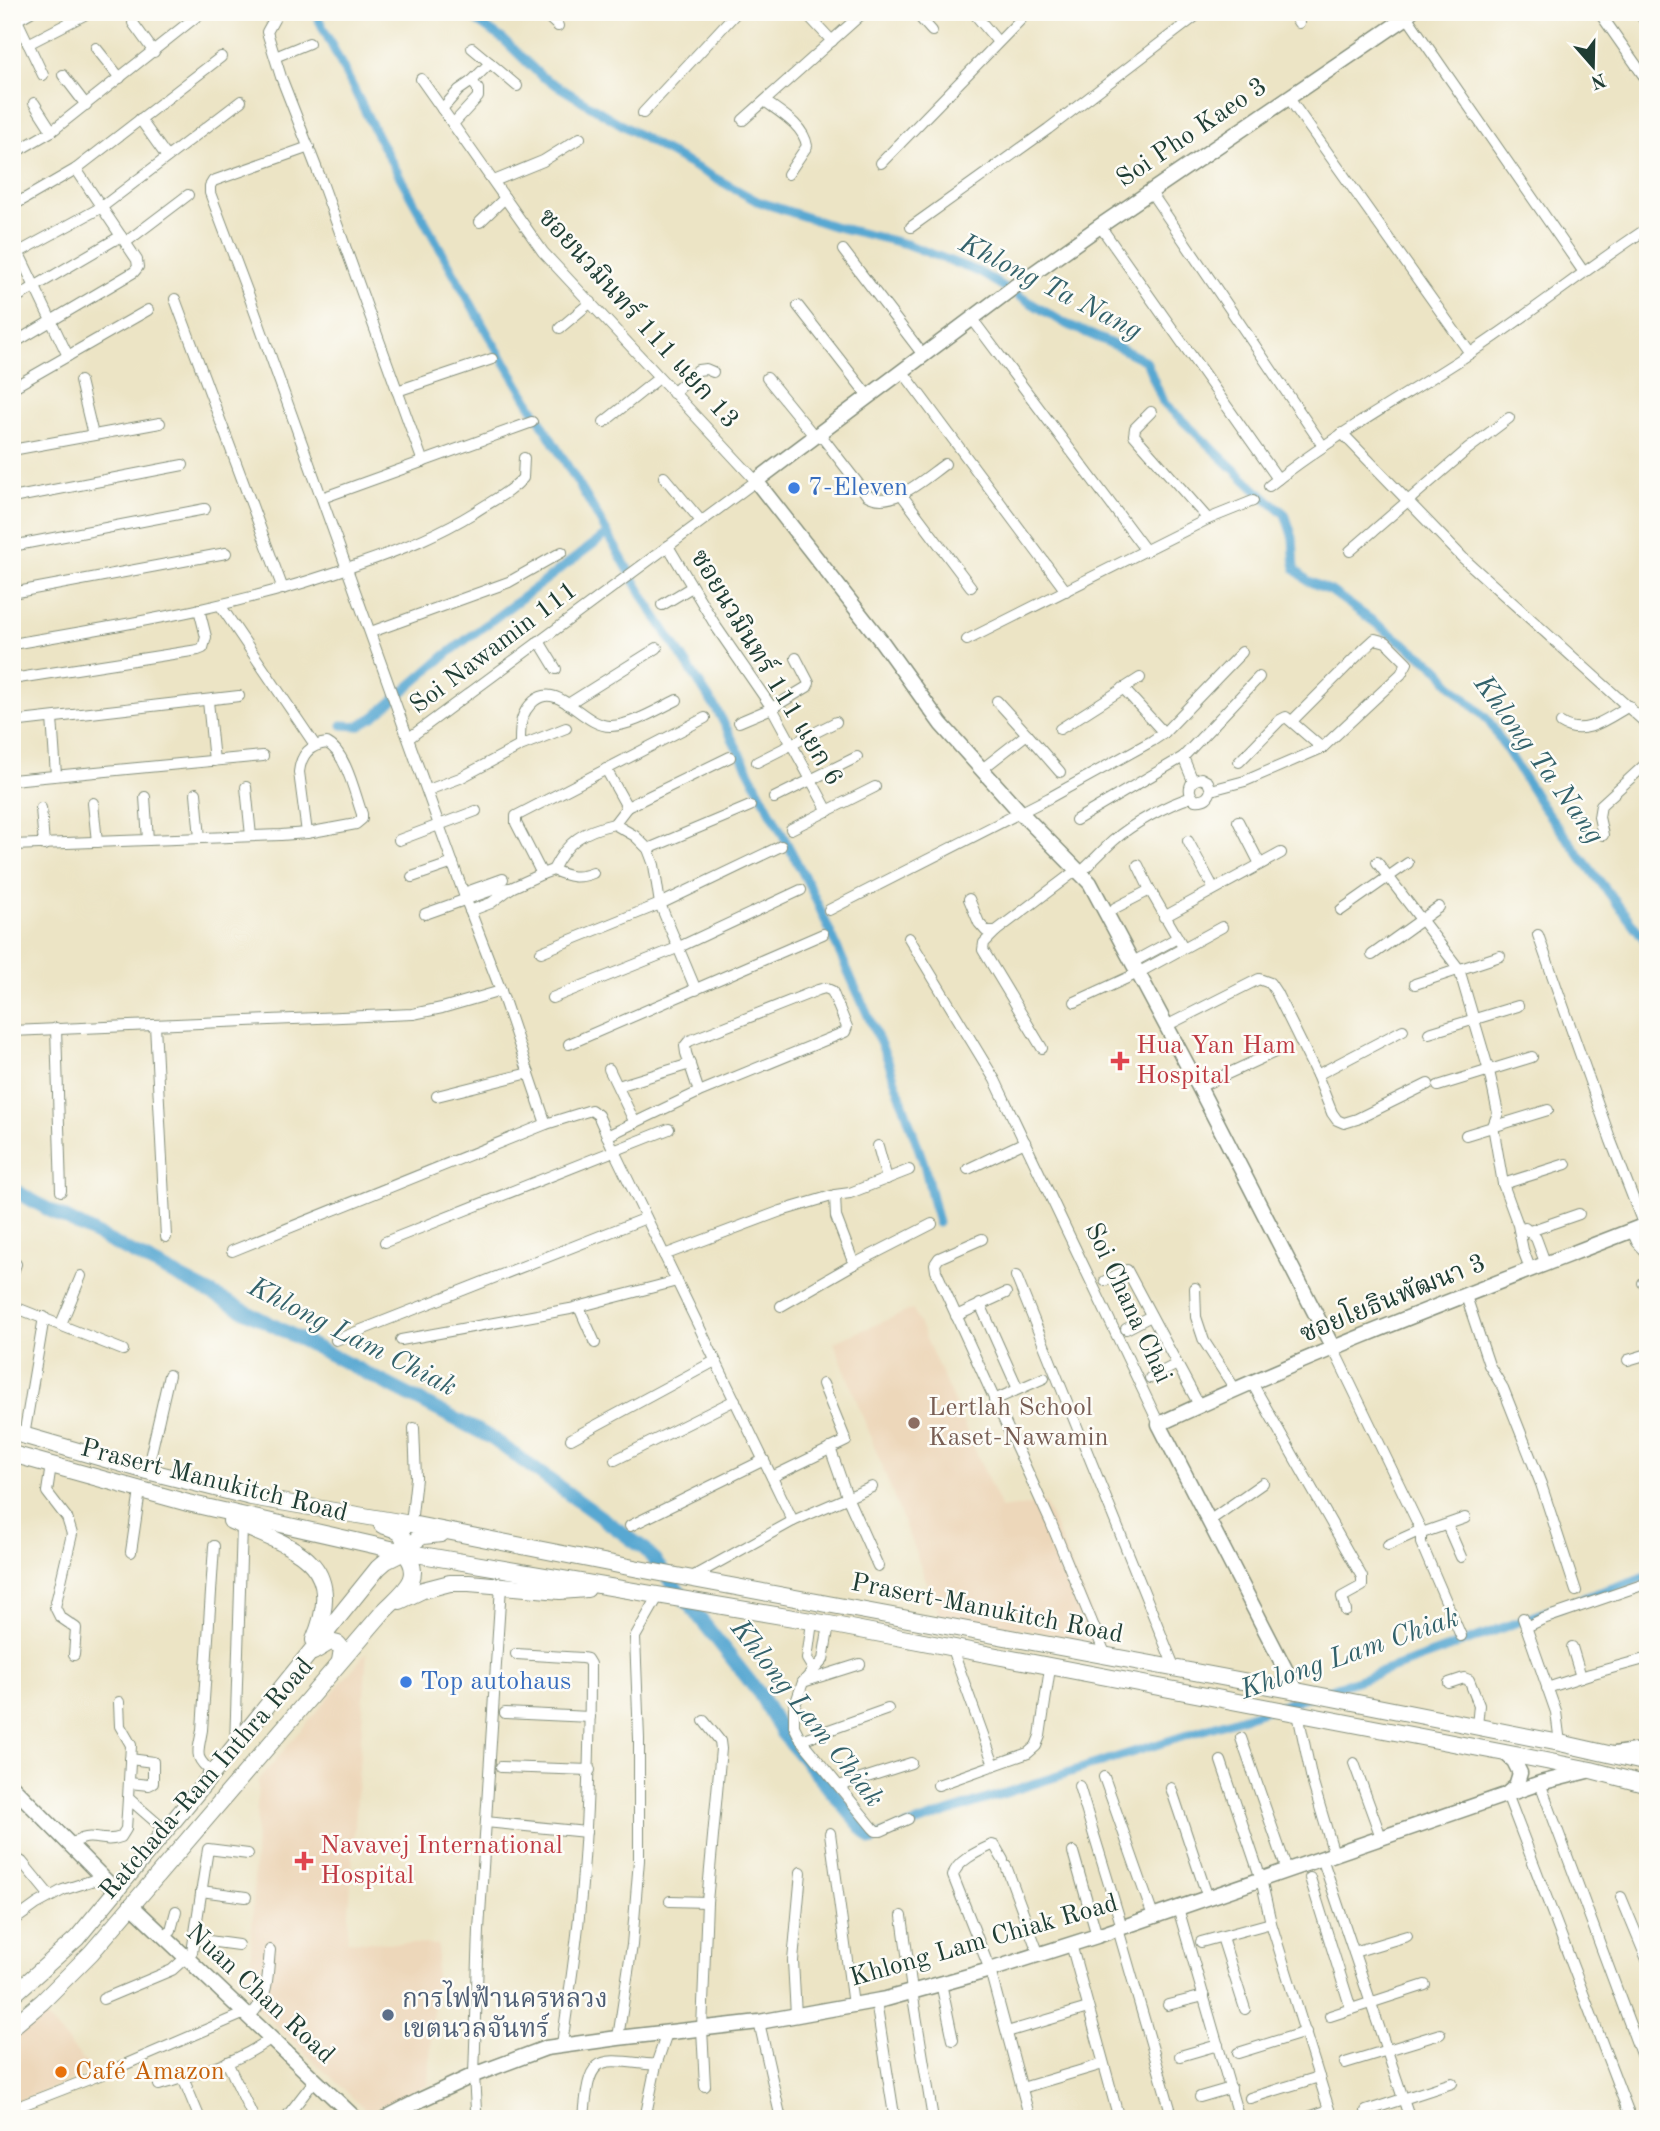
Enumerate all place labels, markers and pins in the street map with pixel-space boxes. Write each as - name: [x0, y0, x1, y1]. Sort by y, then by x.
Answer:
- place label: 7-Eleven: [808, 475, 908, 501]
- marker: 7-Eleven: [786, 480, 802, 496]
- place label: Hua Yan Ham Hospital: [1136, 1033, 1296, 1089]
- marker: Hua Yan Ham Hospital: [1110, 1051, 1130, 1071]
- place label: Lertlah School Kaset-Nawamin: [928, 1395, 1109, 1451]
- marker: Lertlah School Kaset-Nawamin: [906, 1415, 922, 1431]
- place label: Top autohaus: [420, 1669, 571, 1695]
- marker: Top autohaus: [398, 1674, 414, 1690]
- place label: Navavej International Hospital: [320, 1833, 563, 1889]
- marker: Navavej International Hospital: [294, 1851, 314, 1871]
- place label: การไฟฟ้านครหลวง เขตนวลจันทร์: [402, 1980, 608, 2043]
- marker: การไฟฟ้านครหลวง เขตนวลจันทร์: [380, 2007, 396, 2023]
- place label: Café Amazon: [75, 2059, 225, 2085]
- marker: Café Amazon: [53, 2064, 69, 2080]

